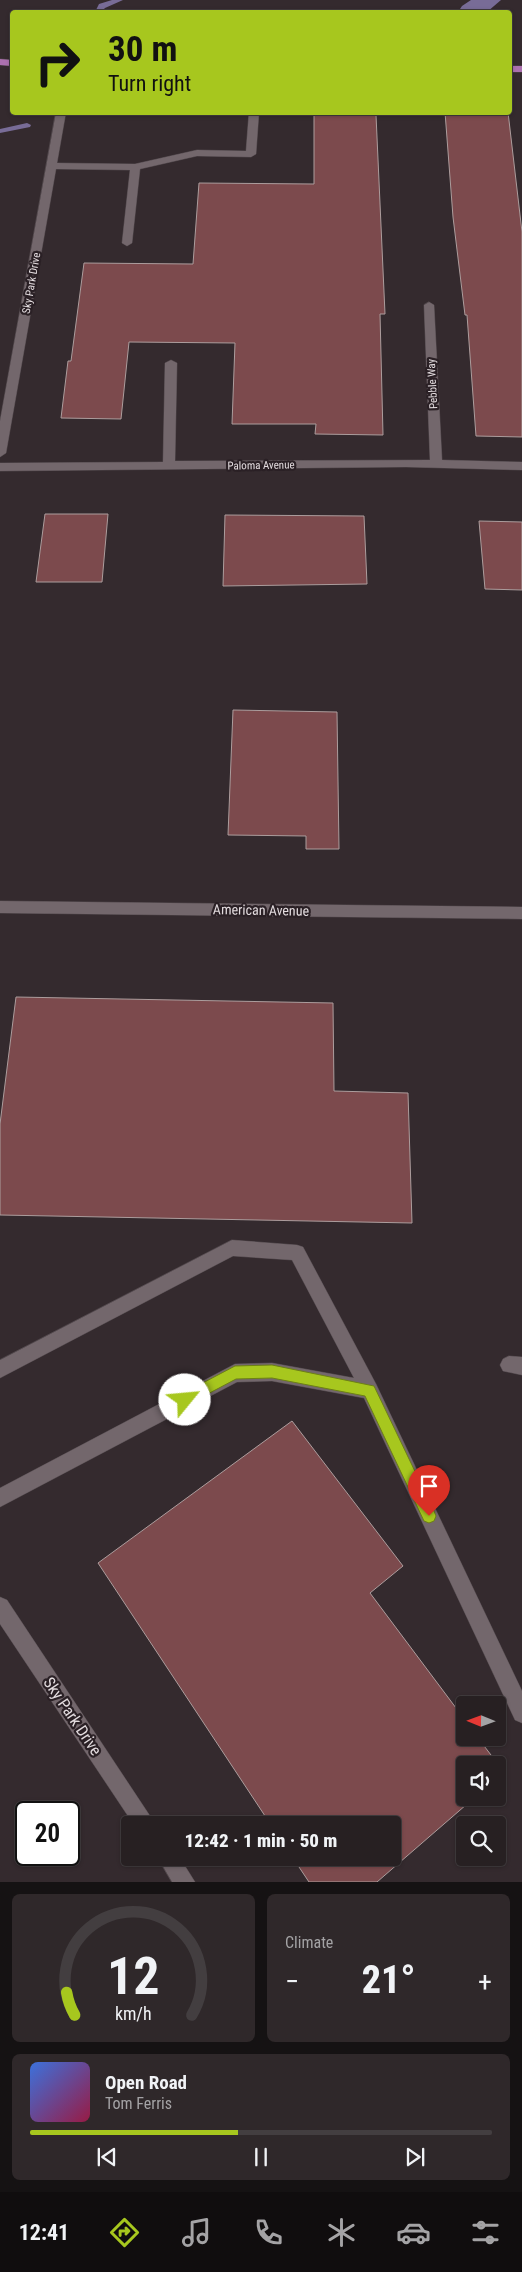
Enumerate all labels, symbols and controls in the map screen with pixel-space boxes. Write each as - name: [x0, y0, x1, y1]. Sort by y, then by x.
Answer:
- text: 30 m: [108, 29, 177, 70]
- icon: right: [25, 30, 90, 95]
- text: Turn right: [108, 71, 191, 96]
- street label: Sky Park Drive: [20, 251, 43, 315]
- street label: Pebble Way: [425, 358, 440, 409]
- street label: Paloma Avenue: [227, 458, 295, 473]
- street label: American Avenue: [213, 901, 310, 919]
- position arrow: [158, 1373, 210, 1425]
- pin: [408, 1465, 450, 1516]
- icon: arrive: [415, 1472, 443, 1500]
- street label: Sky Park Drive: [40, 1674, 106, 1759]
- north arrow: [456, 1696, 506, 1746]
- map controls: [456, 1696, 506, 1866]
- button: sound: [456, 1756, 506, 1806]
- speed limit sign: 20: [15, 1801, 80, 1866]
- button: search: [456, 1816, 506, 1866]
- text: 12:42 · 1 min · 50 m: [185, 1829, 337, 1852]
- text: Climate: [285, 1933, 333, 1952]
- text: 12: [107, 1946, 160, 2007]
- text: 21°: [362, 1958, 415, 2002]
- text: −: [285, 1965, 299, 1998]
- text: +: [478, 1965, 492, 1998]
- text: km/h: [115, 2003, 152, 2024]
- text: Open Road: [105, 2071, 187, 2094]
- text: Tom Ferris: [105, 2094, 172, 2113]
- icon: previous: [93, 2143, 121, 2171]
- icon: pause: [247, 2143, 275, 2171]
- icon: next: [401, 2143, 429, 2171]
- icon: directions: [107, 2215, 142, 2250]
- icon: music: [179, 2215, 214, 2250]
- icon: phone: [251, 2215, 286, 2250]
- icon: climate: [324, 2215, 359, 2250]
- icon: car: [396, 2215, 431, 2250]
- icon: filters: [468, 2215, 503, 2250]
- text: 12:41: [19, 2220, 69, 2245]

